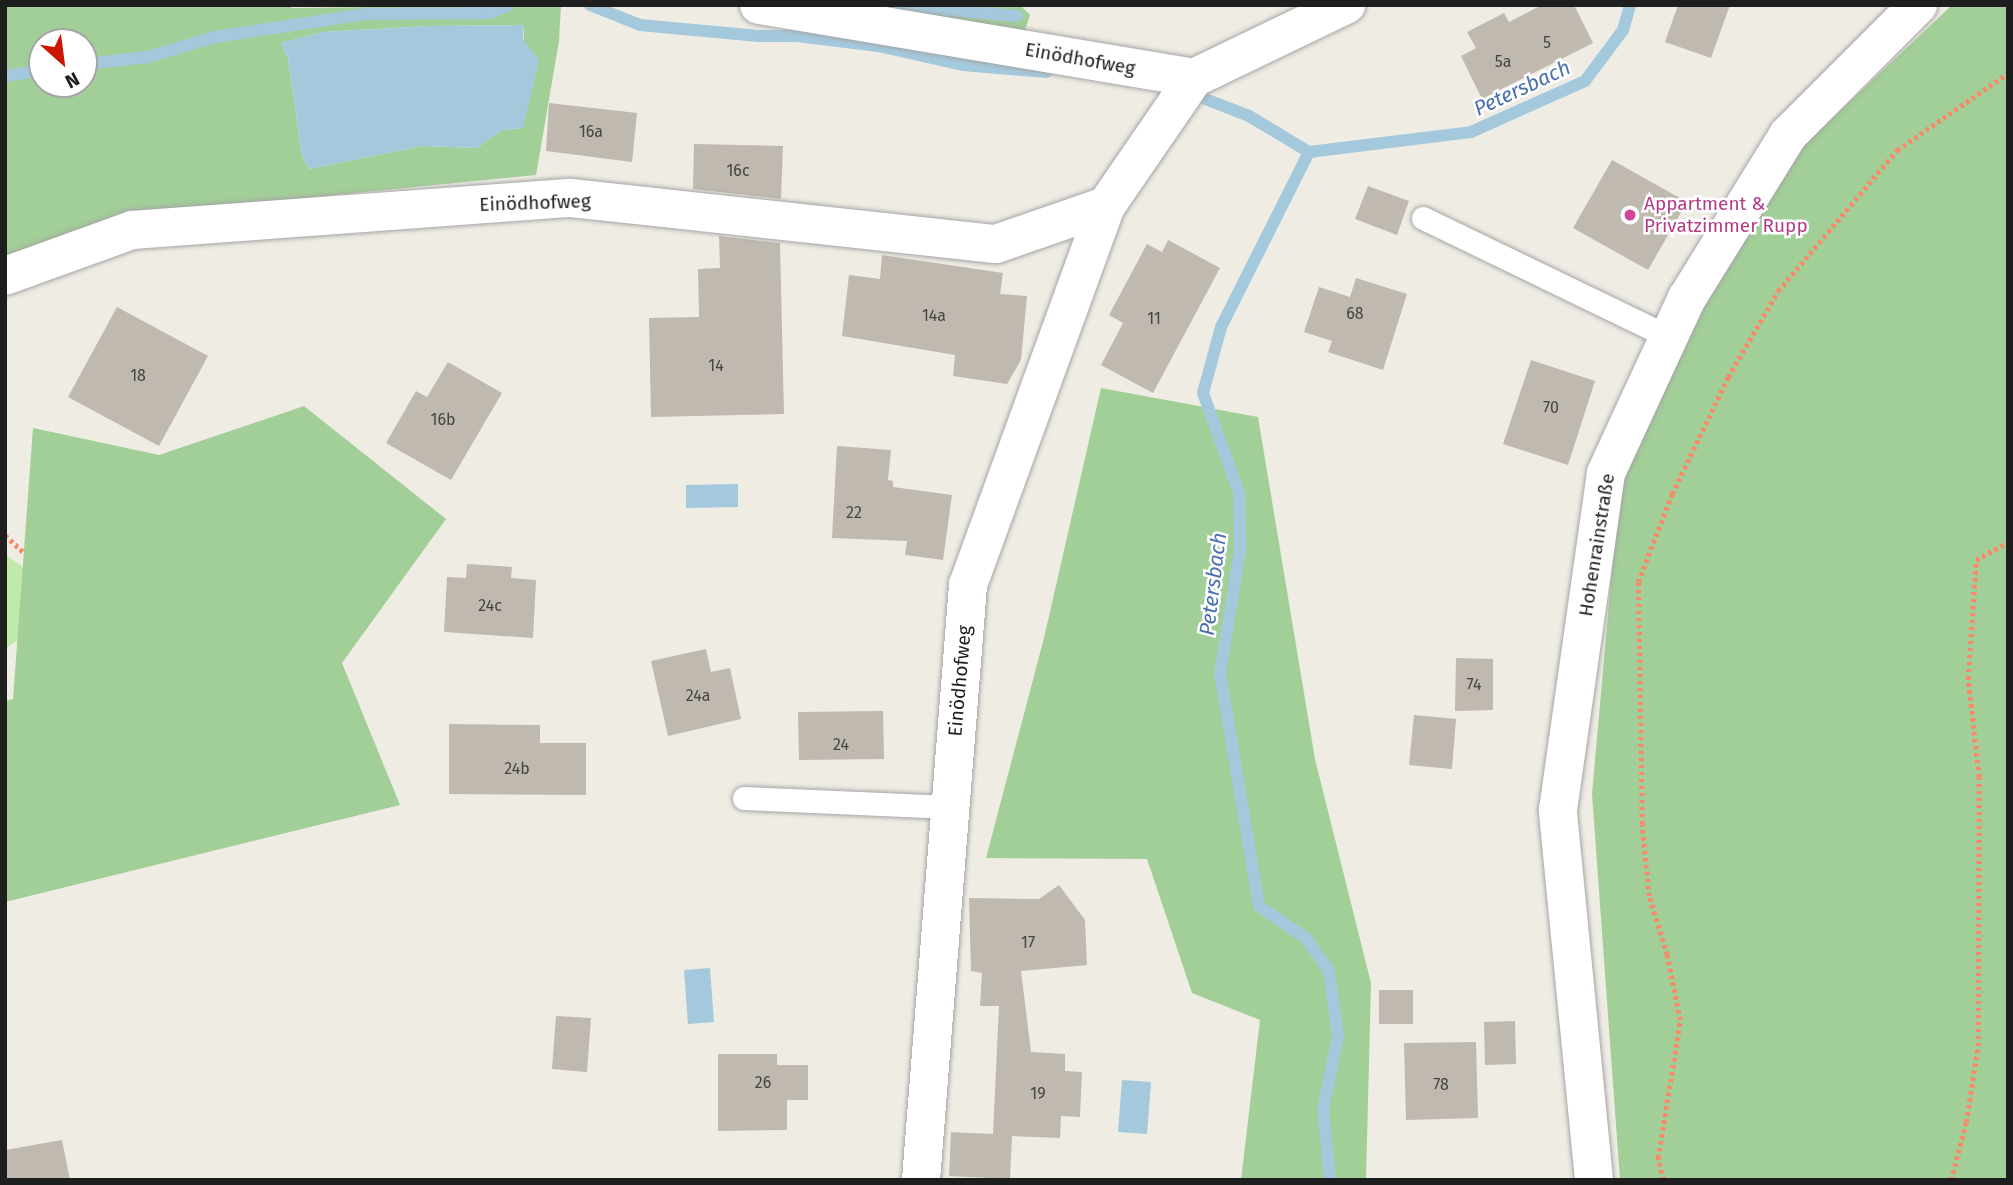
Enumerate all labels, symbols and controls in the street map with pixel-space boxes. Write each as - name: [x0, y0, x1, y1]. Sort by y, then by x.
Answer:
- north arrow: [28, 28, 98, 98]
- house number: 5: [1543, 33, 1551, 53]
- street label: Einödhofweg: [1023, 38, 1137, 80]
- house number: 5a: [1495, 52, 1511, 72]
- water label: Petersbach: [1470, 55, 1574, 121]
- text: N: [61, 67, 83, 93]
- house number: 16a: [579, 122, 603, 142]
- house number: 16c: [726, 161, 750, 181]
- street label: Einödhofweg: [479, 190, 591, 216]
- place label: Appartment & Privatzimmer Rupp: [1644, 193, 1808, 237]
- marker: Appartment & Privatzimmer Rupp: [1622, 207, 1638, 223]
- house number: 68: [1346, 304, 1364, 324]
- house number: 14a: [922, 306, 946, 326]
- house number: 11: [1147, 309, 1161, 329]
- house number: 14: [708, 356, 724, 376]
- house number: 18: [130, 366, 146, 386]
- house number: 70: [1543, 398, 1559, 418]
- house number: 16b: [431, 410, 455, 430]
- street label: Hohenrainstraße: [1574, 472, 1620, 618]
- house number: 22: [846, 503, 862, 523]
- water label: Petersbach: [1194, 531, 1232, 637]
- house number: 24c: [478, 596, 502, 616]
- street label: Einödhofweg: [944, 624, 976, 738]
- house number: 74: [1467, 675, 1481, 695]
- house number: 24a: [686, 686, 710, 706]
- house number: 24: [833, 735, 849, 755]
- house number: 24b: [504, 759, 530, 779]
- house number: 17: [1021, 933, 1035, 953]
- house number: 26: [755, 1073, 771, 1093]
- house number: 78: [1433, 1075, 1449, 1095]
- house number: 19: [1030, 1084, 1046, 1104]

